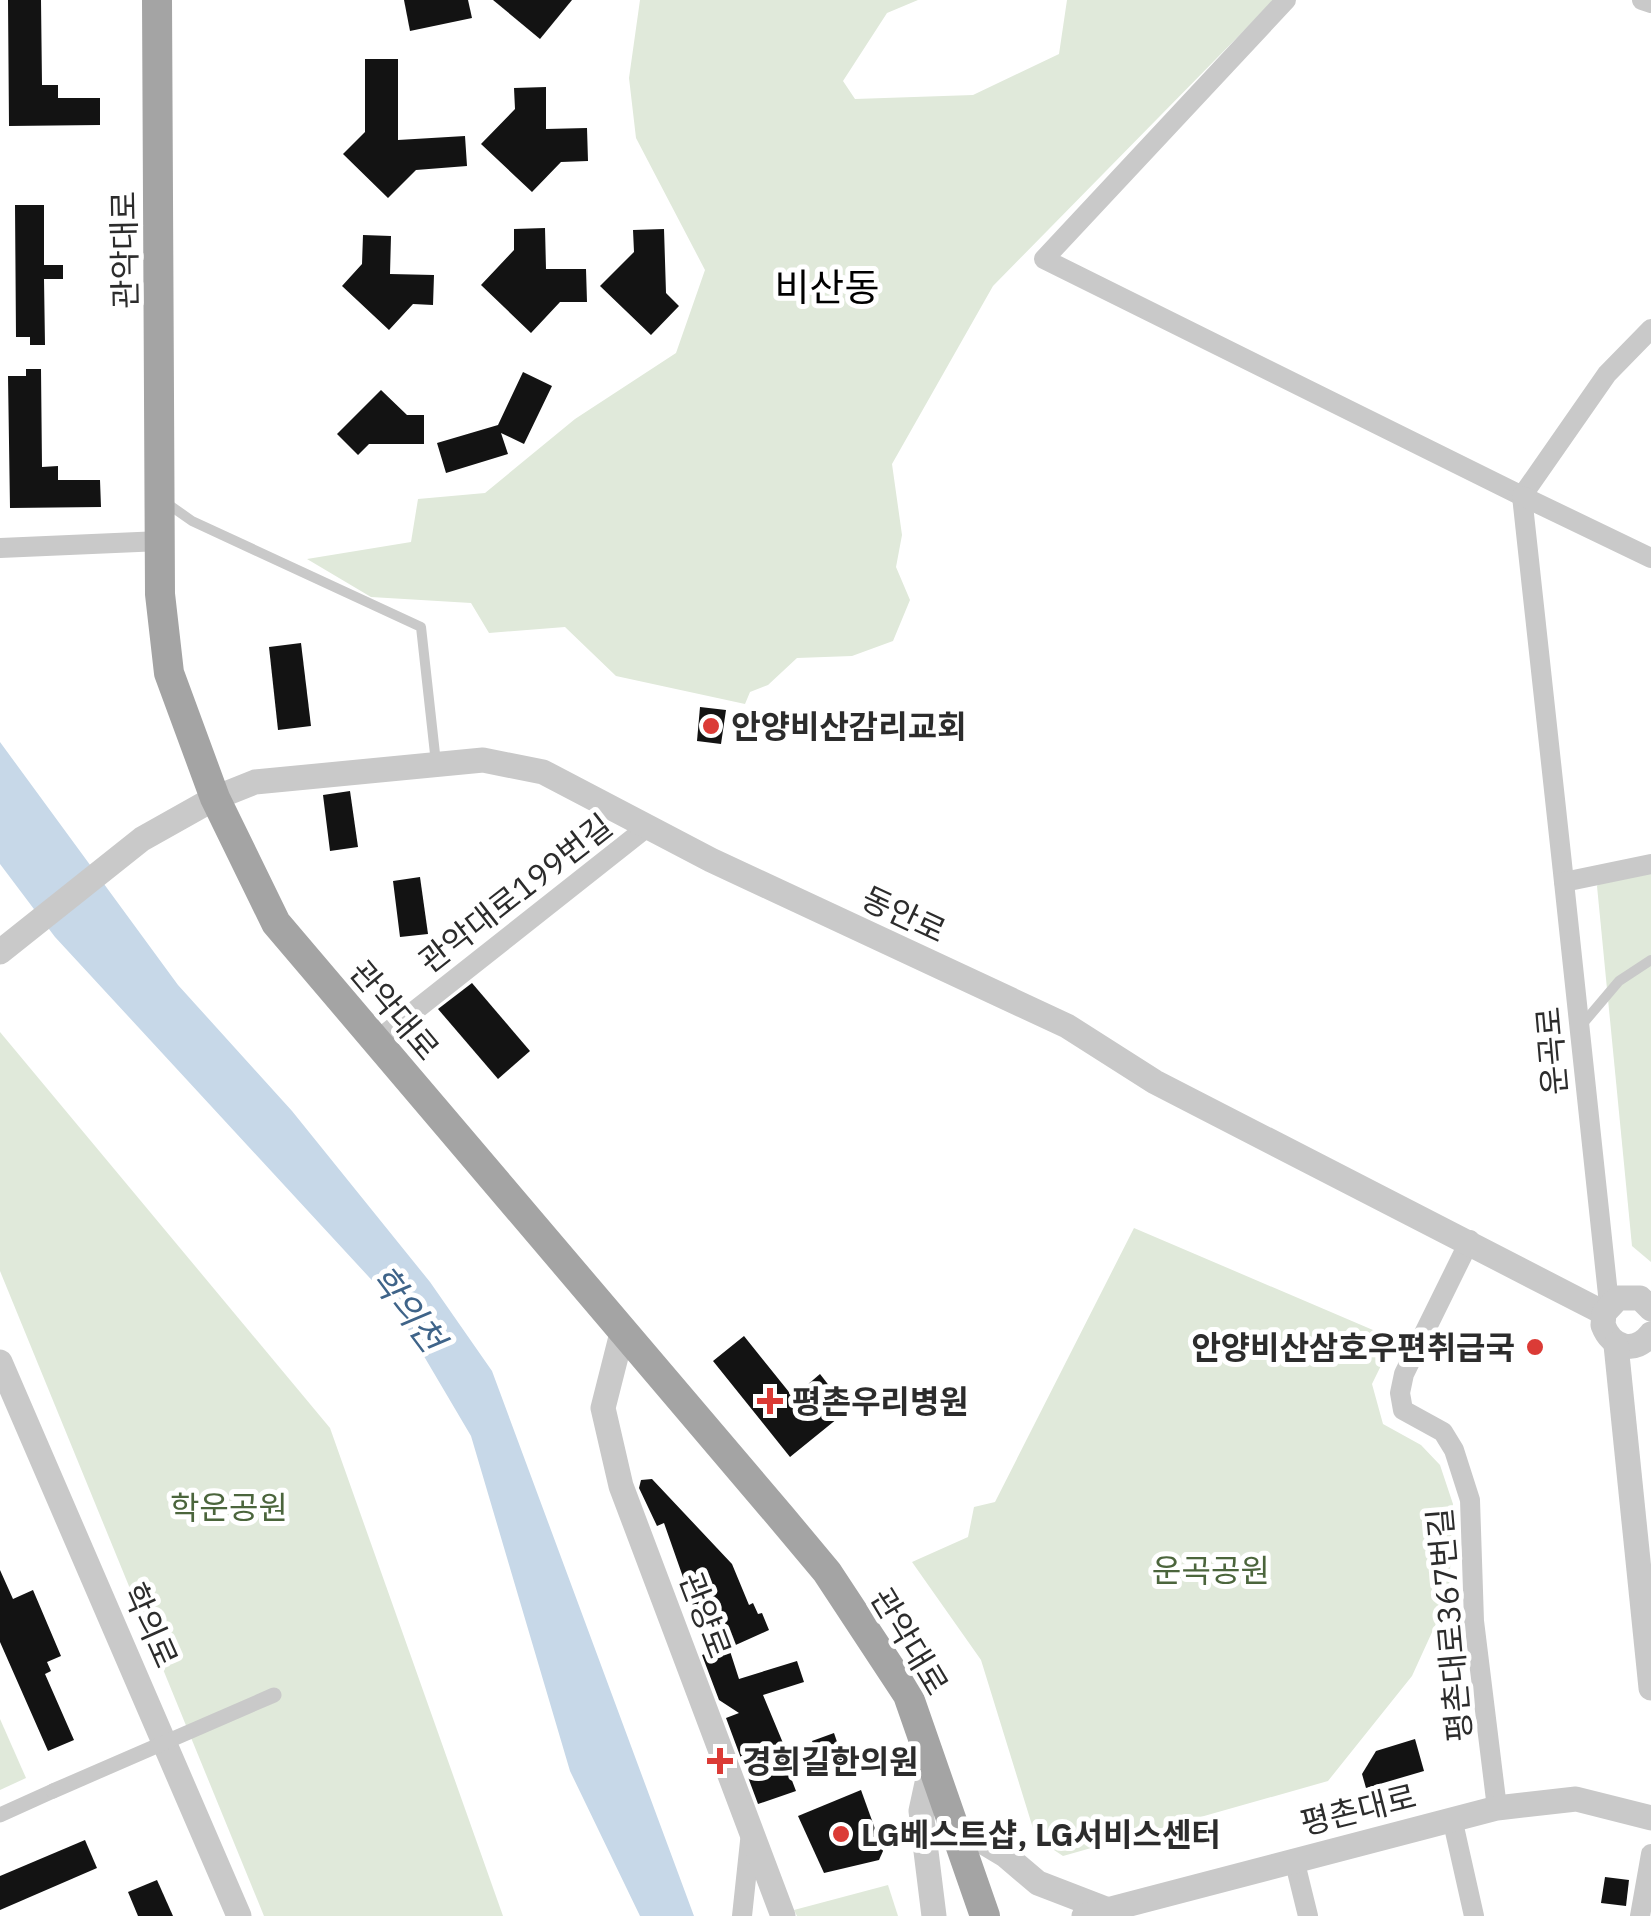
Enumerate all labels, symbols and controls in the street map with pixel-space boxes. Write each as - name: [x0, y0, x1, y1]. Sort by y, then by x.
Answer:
- street label: 관악대로: [102, 191, 146, 309]
- district label: 비산동: [775, 262, 879, 311]
- place label: 안양비산감리교회: [731, 705, 967, 747]
- marker: 안양비산감리교회: [700, 715, 722, 737]
- street label: 관악대로199번길: [410, 804, 620, 982]
- street label: 동안로: [855, 876, 953, 952]
- street label: 관악대로: [341, 951, 449, 1069]
- street label: 운곡로: [1526, 1005, 1576, 1097]
- water label: 학의천: [361, 1256, 458, 1363]
- place label: 안양비산삼호우편취급국: [1191, 1326, 1515, 1368]
- marker: 안양비산삼호우편취급국: [1524, 1336, 1546, 1358]
- place label: 평촌우리병원: [792, 1380, 969, 1422]
- marker: 평촌우리병원: [757, 1388, 783, 1414]
- park label: 학운공원: [170, 1486, 288, 1528]
- street label: 평촌대로367번길: [1418, 1506, 1480, 1744]
- park label: 운곡공원: [1152, 1549, 1270, 1591]
- street label: 관양로: [671, 1566, 741, 1664]
- street label: 학의로: [114, 1576, 188, 1674]
- street label: 관악대로: [862, 1580, 958, 1702]
- place label: 경희길한의원: [742, 1740, 919, 1782]
- marker: 경희길한의원: [707, 1748, 733, 1774]
- street label: 평촌대로: [1296, 1774, 1420, 1844]
- place label: LG베스트샵, LG서비스센터: [861, 1813, 1221, 1855]
- marker: LG베스트샵, LG서비스센터: [830, 1823, 852, 1845]

